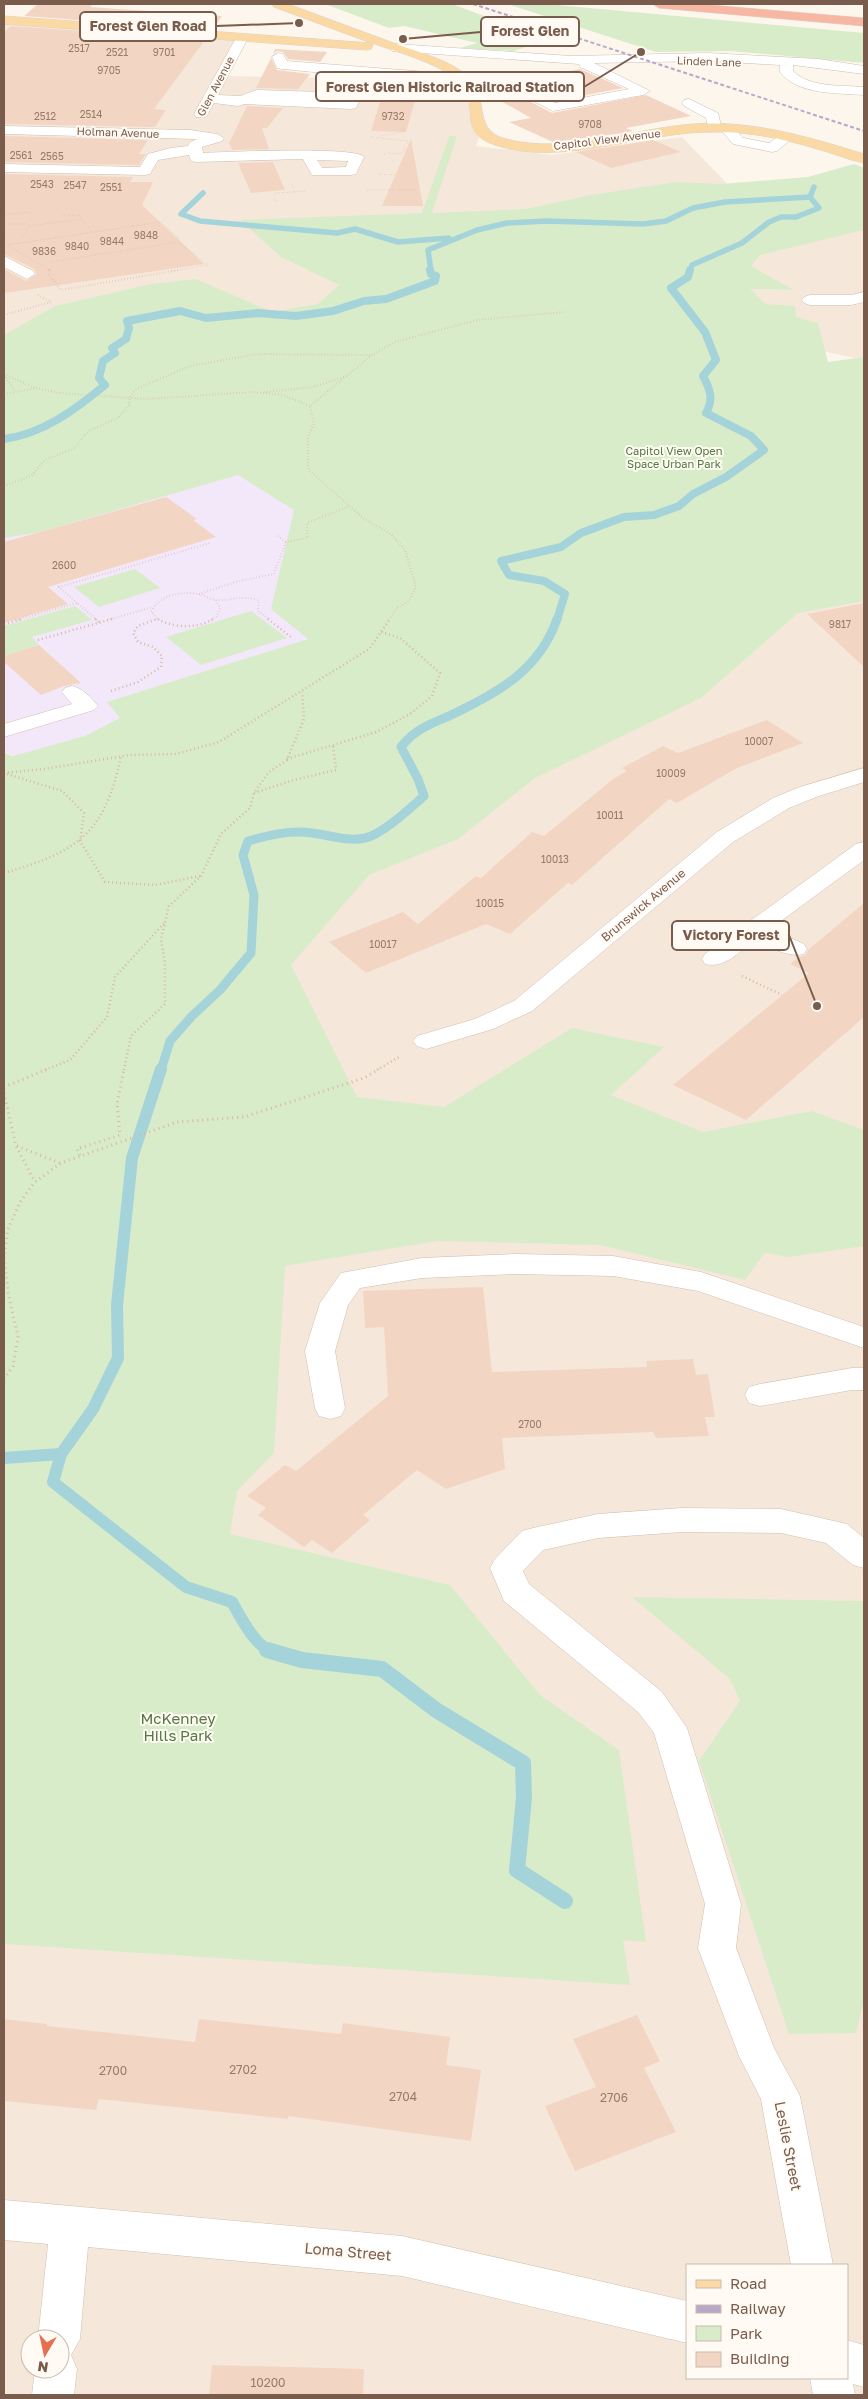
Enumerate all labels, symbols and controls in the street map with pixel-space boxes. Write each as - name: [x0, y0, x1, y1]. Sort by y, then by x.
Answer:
- callout: Forest Glen Road: [80, 12, 216, 41]
- text: Forest Glen Road: [90, 17, 206, 34]
- callout: Forest Glen: [481, 17, 579, 46]
- text: Forest Glen: [491, 22, 569, 39]
- house number: 2517: [68, 42, 90, 54]
- house number: 2521: [106, 46, 128, 58]
- house number: 9701: [153, 46, 175, 58]
- street label: Linden Lane: [677, 53, 741, 69]
- street label: Glen Avenue: [194, 54, 236, 118]
- house number: 9705: [97, 64, 121, 76]
- callout: Forest Glen Historic Railroad Station: [316, 72, 584, 101]
- text: Forest Glen Historic Railroad Station: [326, 78, 574, 95]
- house number: 2514: [80, 108, 102, 120]
- house number: 2512: [34, 110, 56, 122]
- house number: 9732: [382, 110, 405, 122]
- house number: 9708: [578, 118, 602, 130]
- street label: Holman Avenue: [76, 124, 160, 140]
- street label: Capitol View Avenue: [553, 126, 661, 152]
- house number: 2561: [10, 149, 32, 161]
- house number: 2565: [40, 150, 64, 162]
- house number: 2543: [30, 178, 54, 190]
- house number: 2547: [64, 179, 87, 191]
- house number: 2551: [100, 181, 122, 193]
- house number: 9848: [134, 229, 158, 241]
- house number: 9844: [100, 235, 124, 247]
- house number: 9840: [65, 240, 89, 252]
- house number: 9836: [32, 245, 56, 257]
- park label: Capitol View Open Space Urban Park: [626, 444, 722, 470]
- house number: 2600: [52, 559, 76, 571]
- house number: 9817: [829, 618, 851, 630]
- house number: 10007: [745, 735, 773, 747]
- house number: 10009: [656, 767, 686, 779]
- house number: 10011: [597, 809, 624, 821]
- house number: 10013: [541, 853, 569, 865]
- street label: Brunswick Avenue: [598, 865, 688, 945]
- house number: 10015: [476, 897, 504, 909]
- callout: Victory Forest: [672, 921, 789, 950]
- text: Victory Forest: [682, 926, 780, 943]
- house number: 10017: [369, 938, 397, 950]
- house number: 2700: [518, 1418, 542, 1430]
- park label: McKenney Hills Park: [140, 1709, 216, 1744]
- house number: 2702: [229, 2062, 257, 2077]
- house number: 2700: [99, 2063, 127, 2078]
- house number: 2704: [389, 2089, 417, 2104]
- house number: 2706: [600, 2090, 628, 2105]
- street label: Leslie Street: [772, 2100, 806, 2192]
- street label: Loma Street: [304, 2238, 392, 2264]
- legend: [686, 2264, 848, 2379]
- text: Road: [730, 2274, 767, 2292]
- text: Railway: [730, 2299, 786, 2317]
- text: Park: [730, 2324, 763, 2342]
- north arrow: [20, 2329, 70, 2379]
- text: Building: [730, 2349, 790, 2367]
- text: N: [36, 2358, 49, 2377]
- house number: 10200: [250, 2375, 286, 2390]

